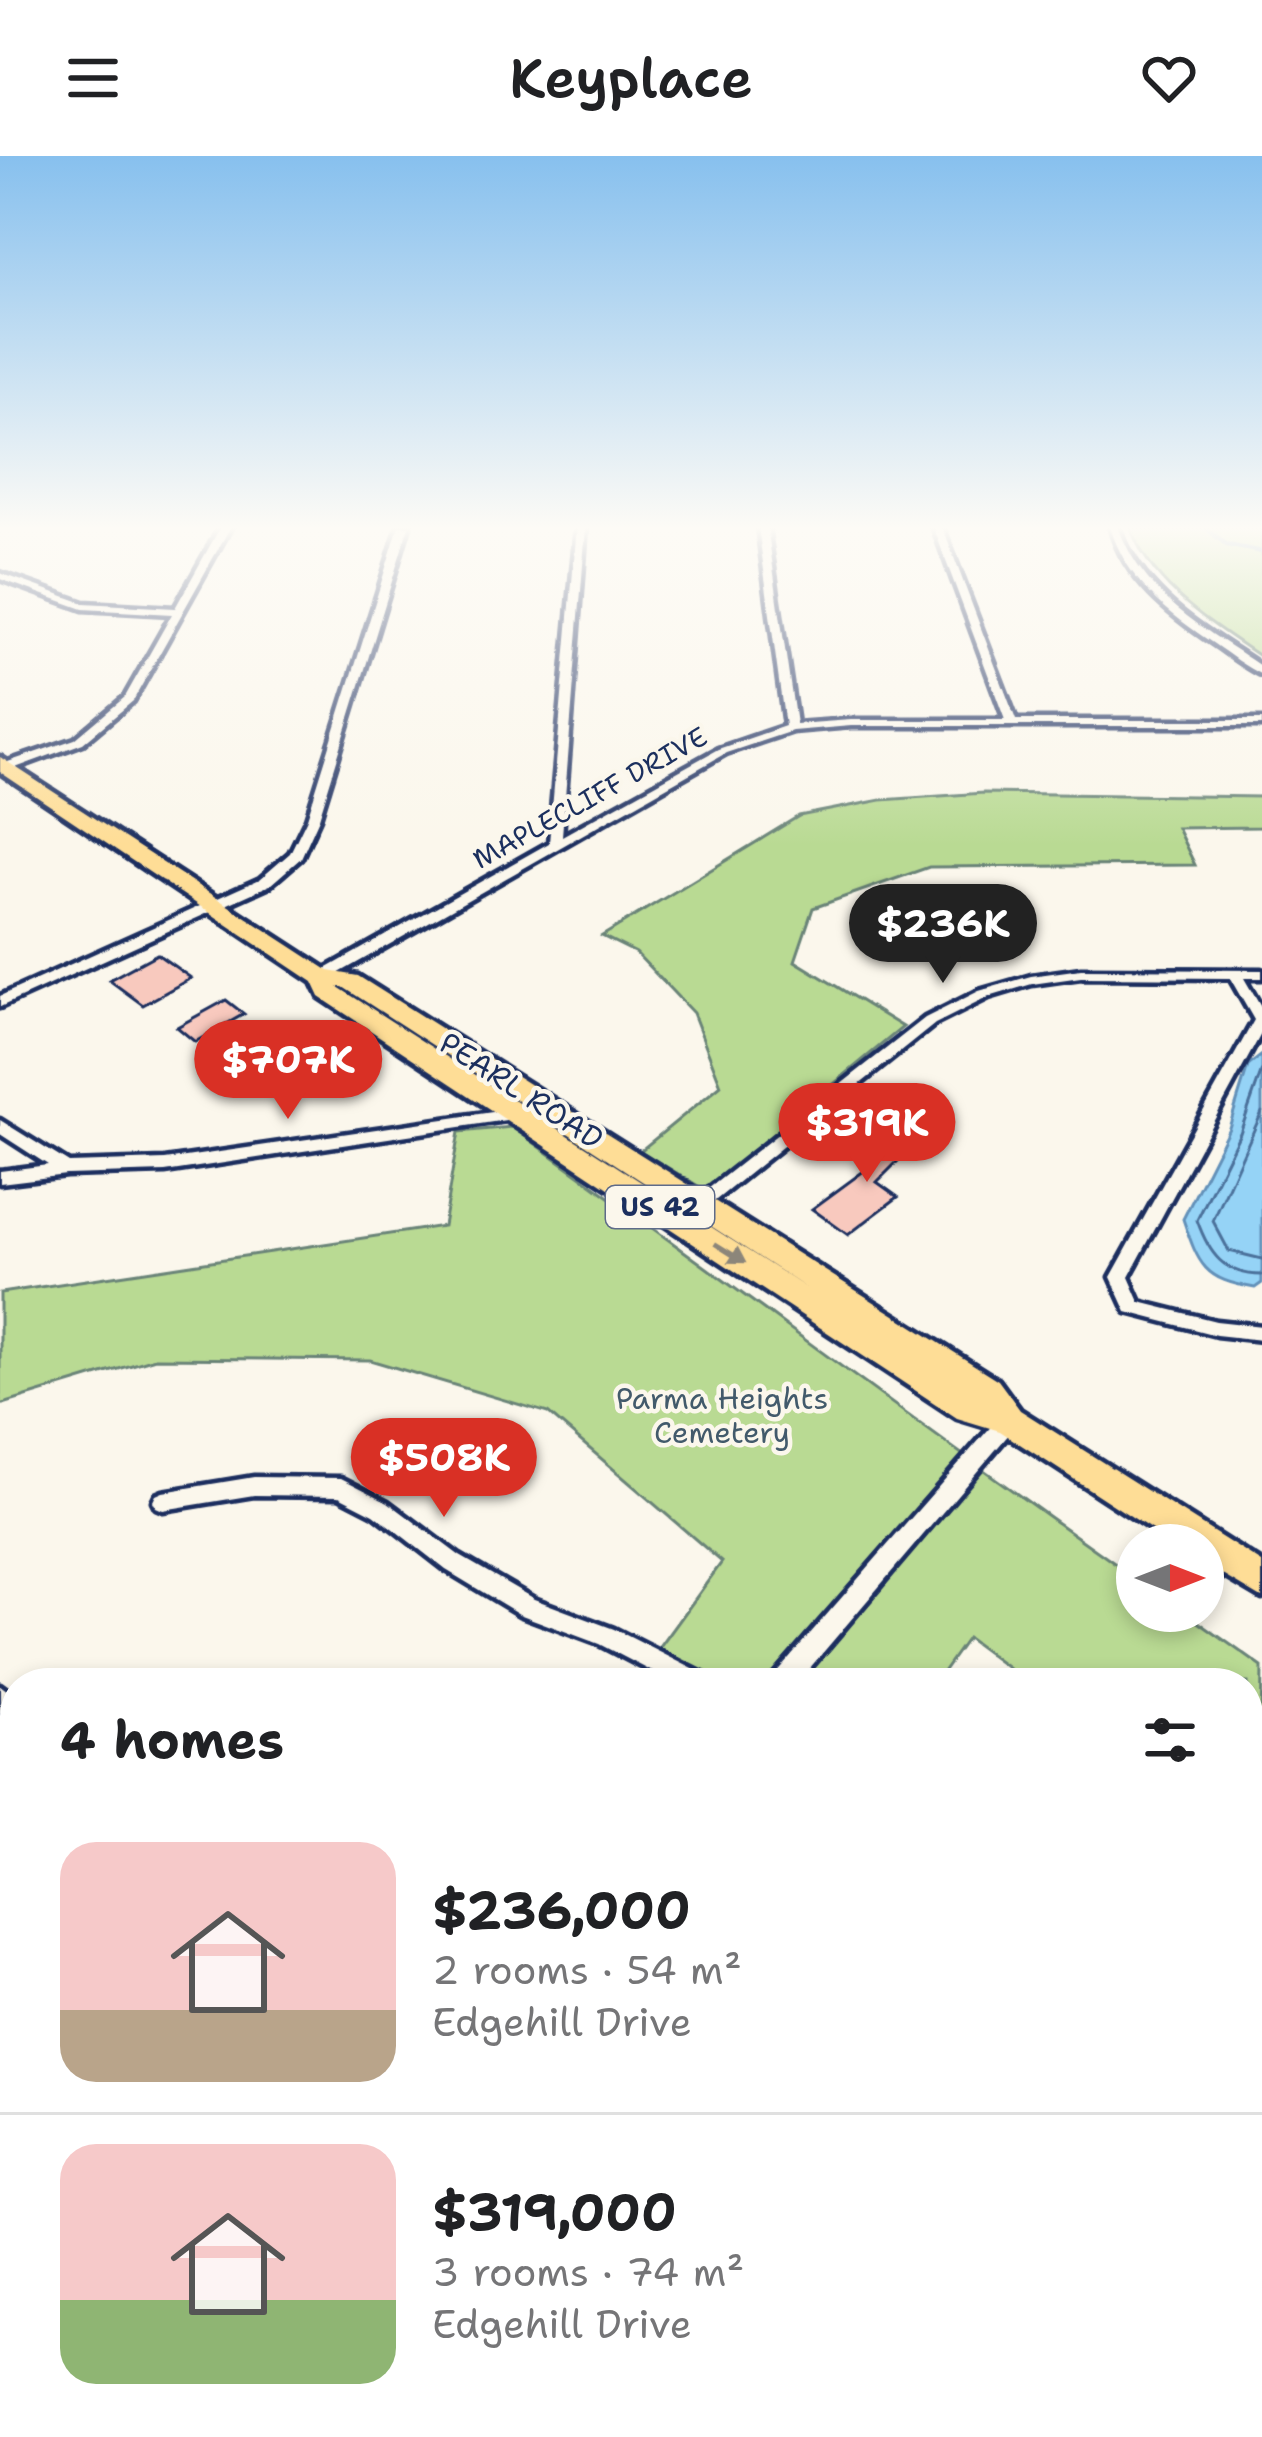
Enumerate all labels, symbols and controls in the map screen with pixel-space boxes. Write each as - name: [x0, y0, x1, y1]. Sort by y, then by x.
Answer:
- text: Keyplace: [509, 42, 753, 114]
- icon: menu: [60, 45, 126, 111]
- icon: heart: [1136, 45, 1202, 111]
- street label: MAPLECLIFF DRIVE: [466, 718, 714, 877]
- pin: $236K: [859, 884, 1027, 986]
- text: $236K: [876, 897, 1010, 949]
- pin: $707K: [204, 1020, 372, 1122]
- street label: PEARL ROAD: [431, 1022, 611, 1159]
- text: $707K: [221, 1033, 355, 1085]
- pin: $319K: [783, 1083, 951, 1185]
- text: $319K: [805, 1096, 929, 1148]
- road number: US 42: [606, 1186, 714, 1228]
- one-way arrow: [713, 1242, 747, 1263]
- park label: Parma Heights Cemetery: [616, 1378, 828, 1453]
- pin: $508K: [360, 1418, 528, 1520]
- text: $508K: [378, 1431, 510, 1483]
- north arrow: [1116, 1524, 1224, 1632]
- map controls: [1116, 1524, 1224, 1632]
- text: 4 homes: [60, 1706, 284, 1774]
- icon: filters: [1137, 1707, 1203, 1773]
- text: $236,000: [432, 1876, 691, 1944]
- icon: home: [156, 1890, 300, 2034]
- text: 2 rooms · 54 m²: [432, 1944, 742, 1996]
- text: Edgehill Drive: [432, 1996, 692, 2048]
- text: $319,000: [432, 2178, 677, 2246]
- icon: home: [156, 2192, 300, 2336]
- text: 3 rooms · 74 m²: [432, 2246, 744, 2298]
- text: Edgehill Drive: [432, 2298, 692, 2350]

